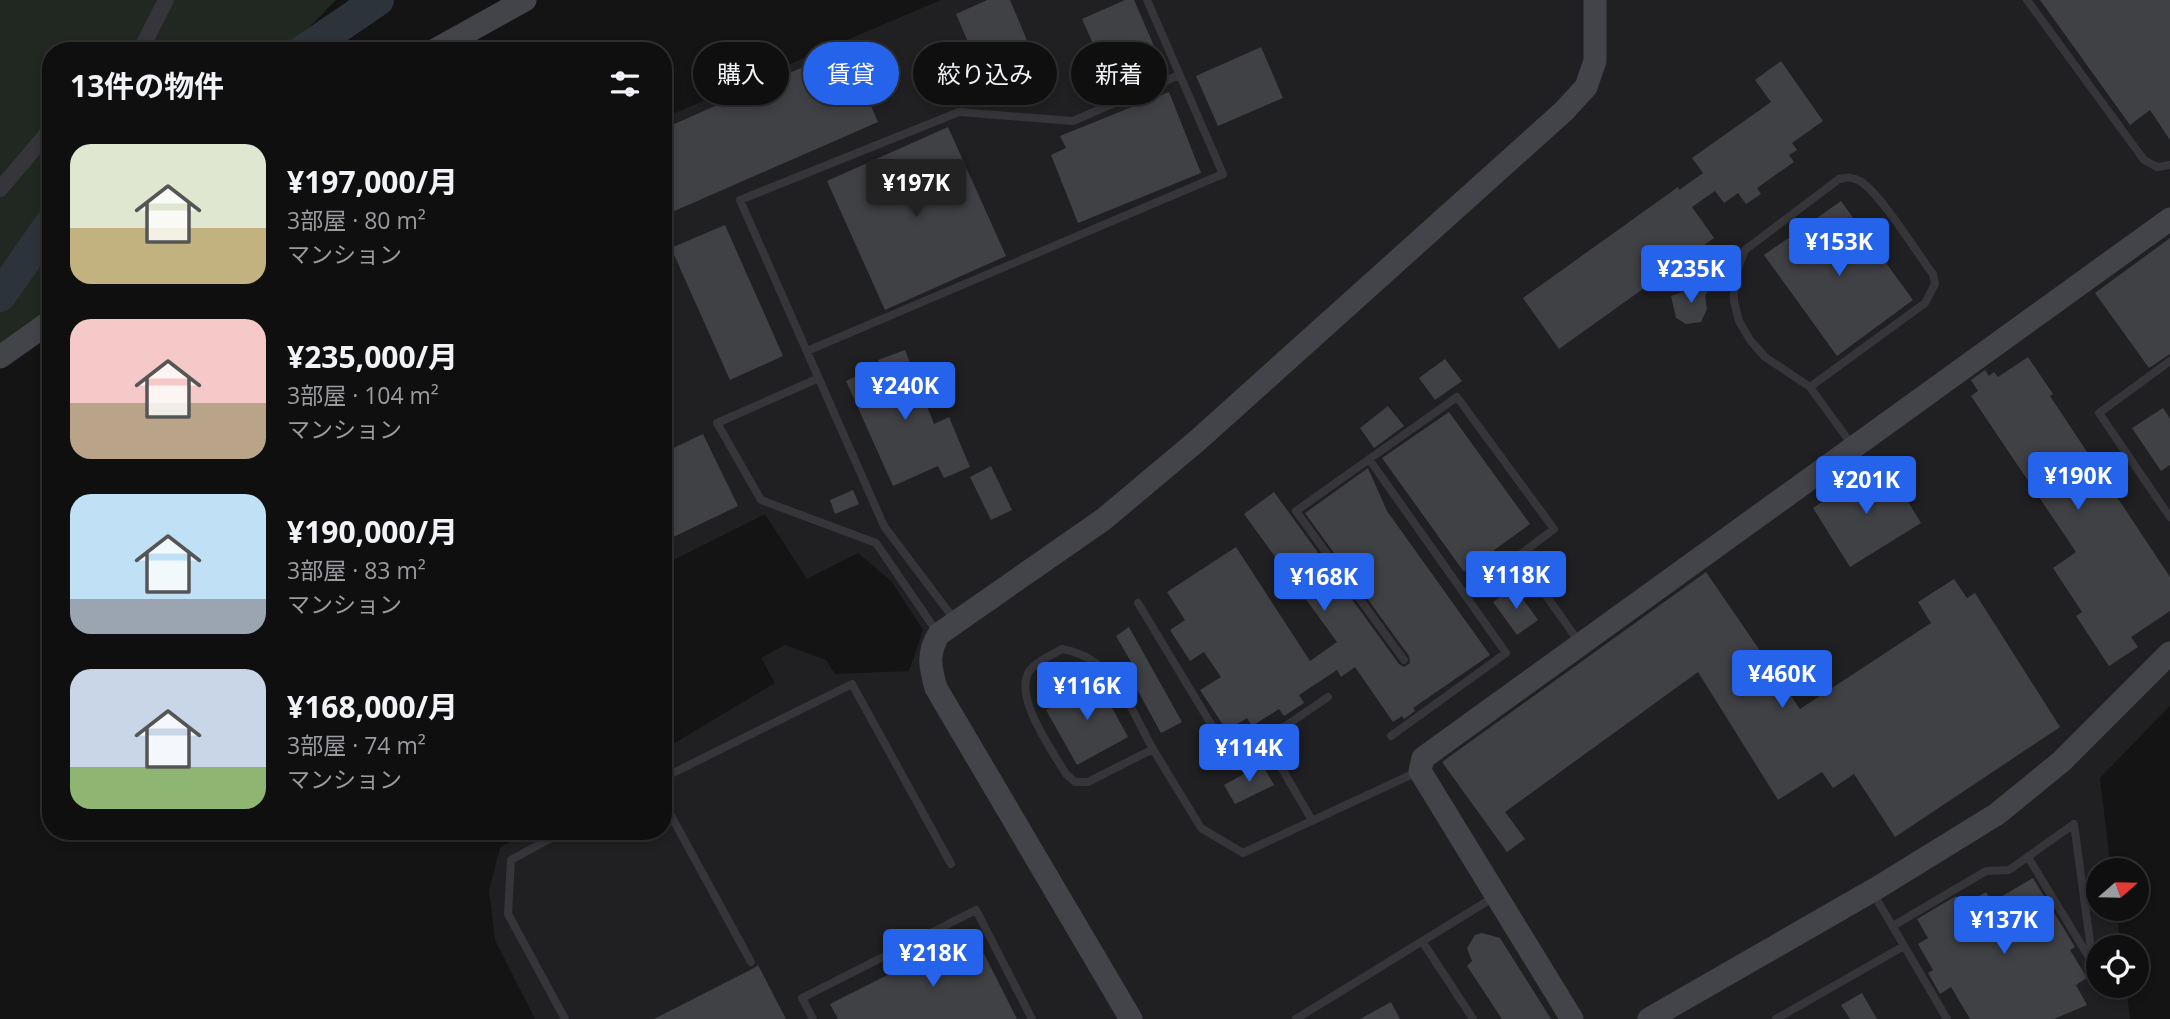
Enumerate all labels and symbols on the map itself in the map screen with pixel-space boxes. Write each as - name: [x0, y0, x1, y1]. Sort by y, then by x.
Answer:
- pin: ¥197K: [867, 160, 965, 219]
- pin: ¥153K: [1790, 218, 1888, 278]
- pin: ¥235K: [1642, 246, 1740, 305]
- pin: ¥240K: [856, 362, 954, 422]
- pin: ¥190K: [2029, 452, 2127, 512]
- pin: ¥201K: [1817, 456, 1915, 516]
- pin: ¥118K: [1467, 552, 1565, 611]
- pin: ¥168K: [1275, 554, 1373, 613]
- pin: ¥460K: [1733, 650, 1831, 710]
- pin: ¥116K: [1038, 662, 1136, 722]
- pin: ¥114K: [1200, 724, 1298, 784]
- north arrow: [2086, 858, 2149, 920]
- pin: ¥137K: [1955, 897, 2053, 956]
- pin: ¥218K: [884, 930, 982, 989]

